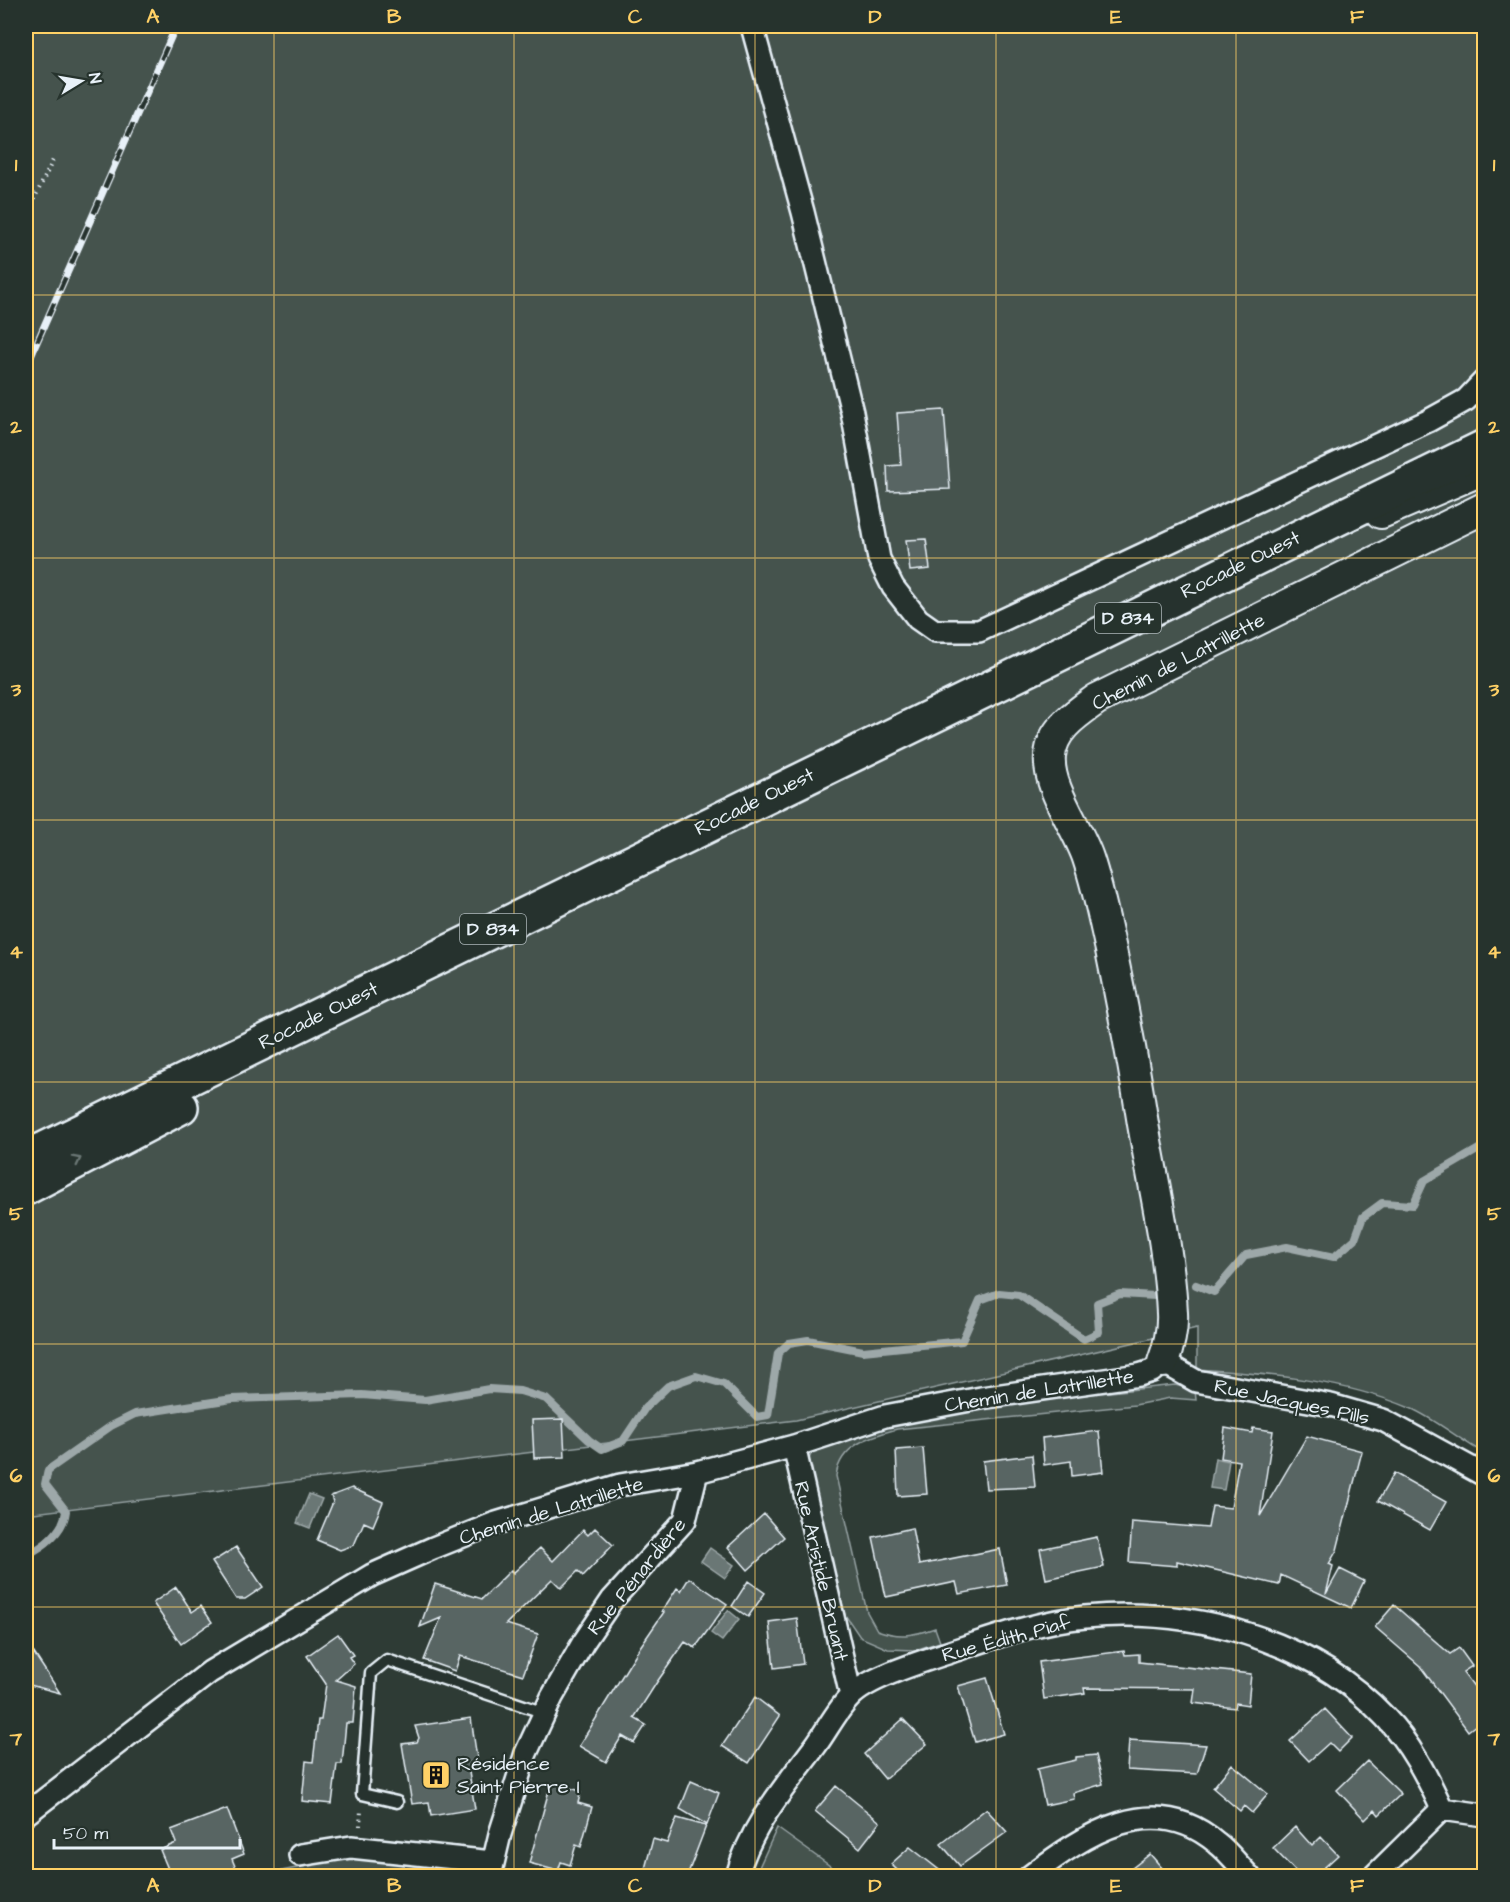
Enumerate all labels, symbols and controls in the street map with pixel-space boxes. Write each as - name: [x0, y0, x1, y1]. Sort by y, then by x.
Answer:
- text: A: [147, 3, 160, 31]
- text: B: [387, 3, 402, 31]
- text: C: [628, 3, 643, 31]
- text: D: [869, 3, 882, 31]
- text: E: [1110, 3, 1122, 31]
- text: F: [1350, 3, 1365, 31]
- north arrow: [51, 51, 111, 111]
- text: N: [83, 71, 106, 85]
- text: 1: [15, 151, 18, 179]
- text: 1: [1493, 151, 1496, 179]
- text: 2: [9, 413, 22, 441]
- text: 2: [1487, 413, 1500, 441]
- street label: Rocade Ouest: [1176, 524, 1305, 606]
- road number: D 834: [1095, 603, 1161, 633]
- street label: Chemin de Latrillette: [1087, 606, 1270, 718]
- text: 3: [10, 676, 22, 704]
- text: 3: [1488, 676, 1500, 704]
- street label: Rocade Ouest: [690, 761, 819, 843]
- road number: D 834: [460, 914, 526, 944]
- text: 4: [9, 938, 23, 966]
- text: 4: [1487, 938, 1501, 966]
- street label: Rocade Ouest: [254, 975, 383, 1057]
- one-way arrow: [71, 1156, 82, 1168]
- text: 5: [9, 1200, 24, 1228]
- text: 5: [1487, 1200, 1502, 1228]
- street label: Chemin de Latrillette: [943, 1362, 1136, 1420]
- street label: Rue Jacques Pills: [1212, 1372, 1372, 1432]
- text: 6: [10, 1462, 23, 1490]
- text: 6: [1488, 1462, 1501, 1490]
- street label: Chemin de Latrillette: [456, 1470, 647, 1552]
- street label: Rue Aristide Bruant: [787, 1478, 855, 1664]
- street label: Rue Pénardière: [581, 1512, 693, 1641]
- street label: Rue Édith Piaf: [939, 1608, 1074, 1670]
- text: 7: [9, 1725, 23, 1753]
- text: 7: [1487, 1725, 1501, 1753]
- place label: Résidence Saint Pierre I: [457, 1750, 580, 1801]
- building icon: Résidence Saint Pierre I: [420, 1759, 452, 1791]
- scale bar: [54, 1812, 240, 1850]
- text: 50 m: [63, 1821, 108, 1846]
- text: A: [147, 1872, 160, 1900]
- text: B: [387, 1872, 402, 1900]
- text: C: [628, 1872, 643, 1900]
- text: D: [869, 1872, 882, 1900]
- text: E: [1110, 1872, 1122, 1900]
- text: F: [1350, 1872, 1365, 1900]

